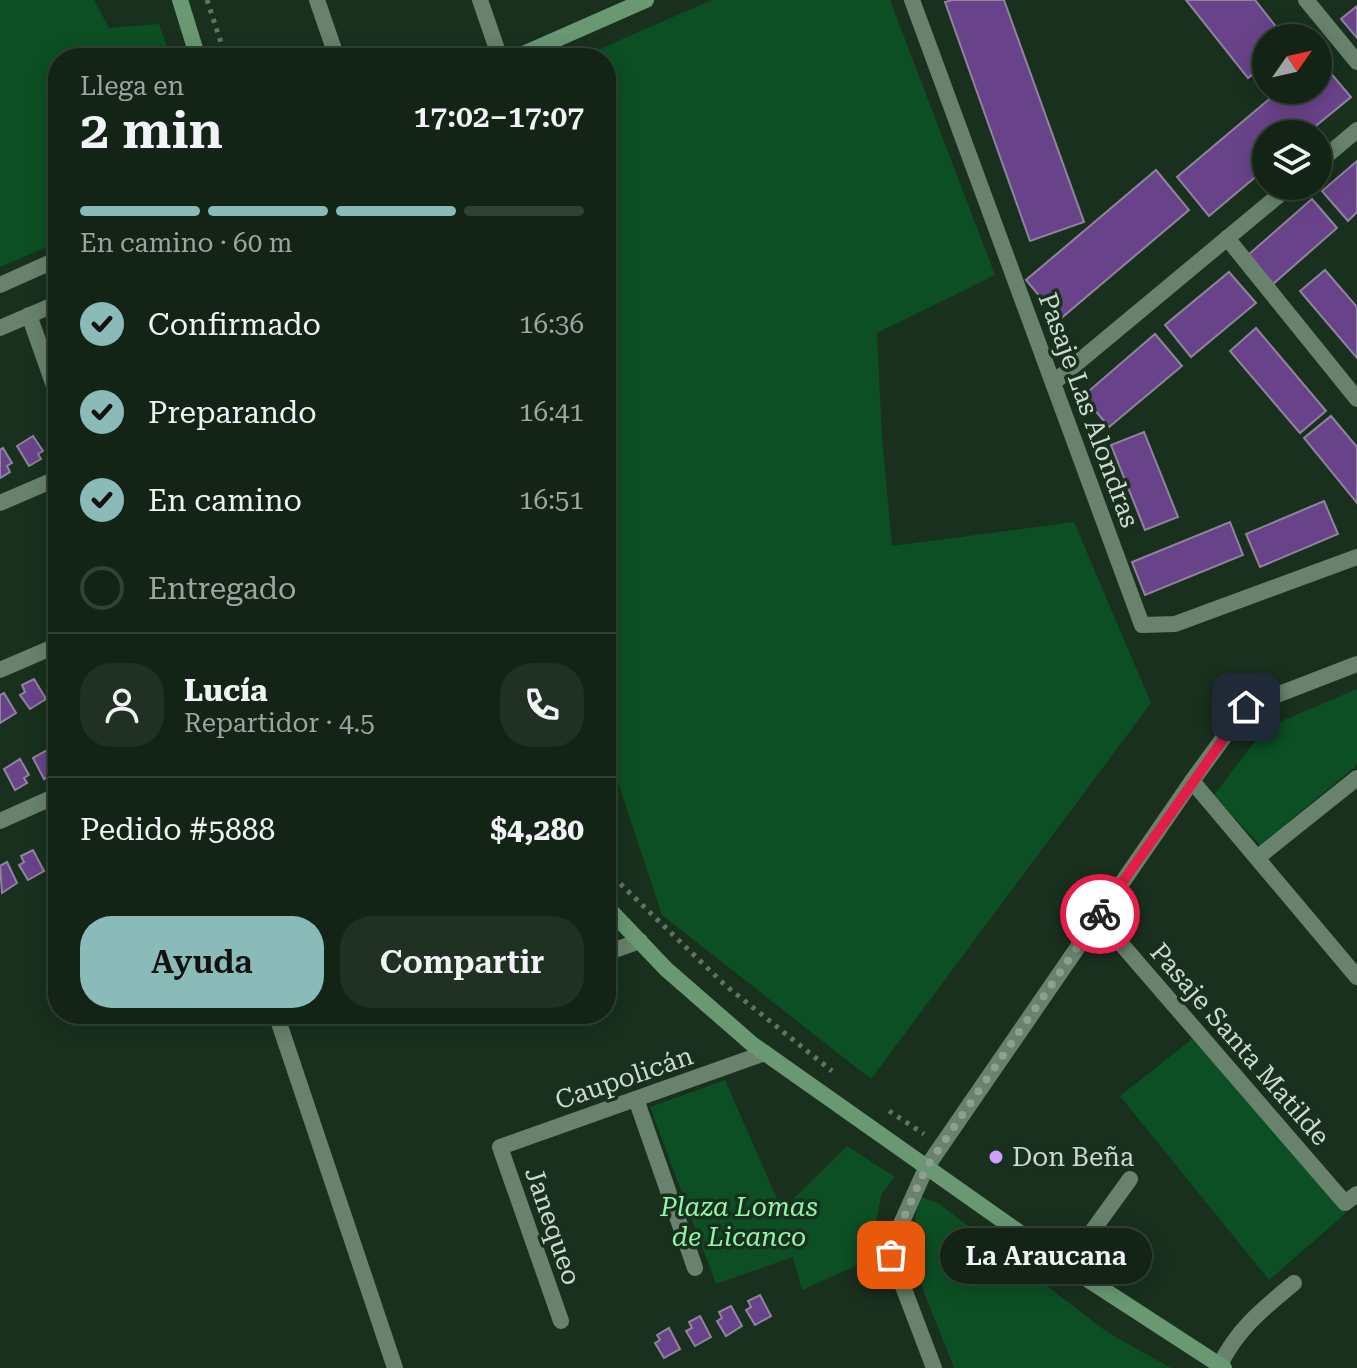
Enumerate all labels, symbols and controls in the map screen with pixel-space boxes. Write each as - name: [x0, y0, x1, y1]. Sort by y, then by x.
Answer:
- north arrow: [1252, 24, 1332, 104]
- map controls: [1252, 24, 1332, 200]
- text: Llega en: [80, 71, 184, 101]
- text: 17:02–17:07: [414, 99, 584, 134]
- text: 2 min: [80, 100, 223, 161]
- button: layers: [1252, 120, 1332, 200]
- text: En camino · 60 m: [80, 228, 293, 258]
- street label: Pasaje Las Alondras: [1033, 289, 1145, 531]
- icon: check: [80, 302, 124, 346]
- text: Confirmado: [148, 307, 321, 342]
- text: 16:36: [519, 309, 584, 339]
- icon: check: [80, 390, 124, 434]
- text: Preparando: [148, 395, 317, 430]
- text: 16:41: [519, 397, 584, 427]
- icon: check: [80, 478, 124, 522]
- text: En camino: [148, 483, 302, 518]
- text: 16:51: [519, 485, 584, 515]
- text: Entregado: [148, 571, 296, 606]
- button: person: [80, 663, 164, 747]
- button: phone: [500, 663, 584, 747]
- text: Lucía: [184, 673, 268, 708]
- pin: [1212, 673, 1280, 741]
- icon: home: [1224, 685, 1268, 729]
- text: Repartidor · 4.5: [184, 708, 375, 738]
- text: Pedido #5888: [80, 812, 275, 847]
- text: $4,280: [490, 812, 584, 847]
- courier: [1060, 874, 1140, 954]
- icon: bike: [1078, 892, 1122, 936]
- button: Ayuda: [80, 916, 324, 1008]
- button: Compartir: [340, 916, 584, 1008]
- street label: Pasaje Santa Matilde: [1144, 937, 1336, 1151]
- street label: Caupolicán: [551, 1040, 697, 1116]
- place label: Don Beña: [1012, 1142, 1134, 1172]
- marker: Don Beña: [987, 1148, 1005, 1166]
- street label: Janequeo: [519, 1163, 587, 1289]
- park label: Plaza Lomas de Licanco: [659, 1192, 818, 1252]
- pin: [857, 1221, 925, 1289]
- callout: La Araucana: [939, 1227, 1151, 1283]
- icon: bag: [869, 1233, 913, 1277]
- text: La Araucana: [965, 1241, 1127, 1271]

